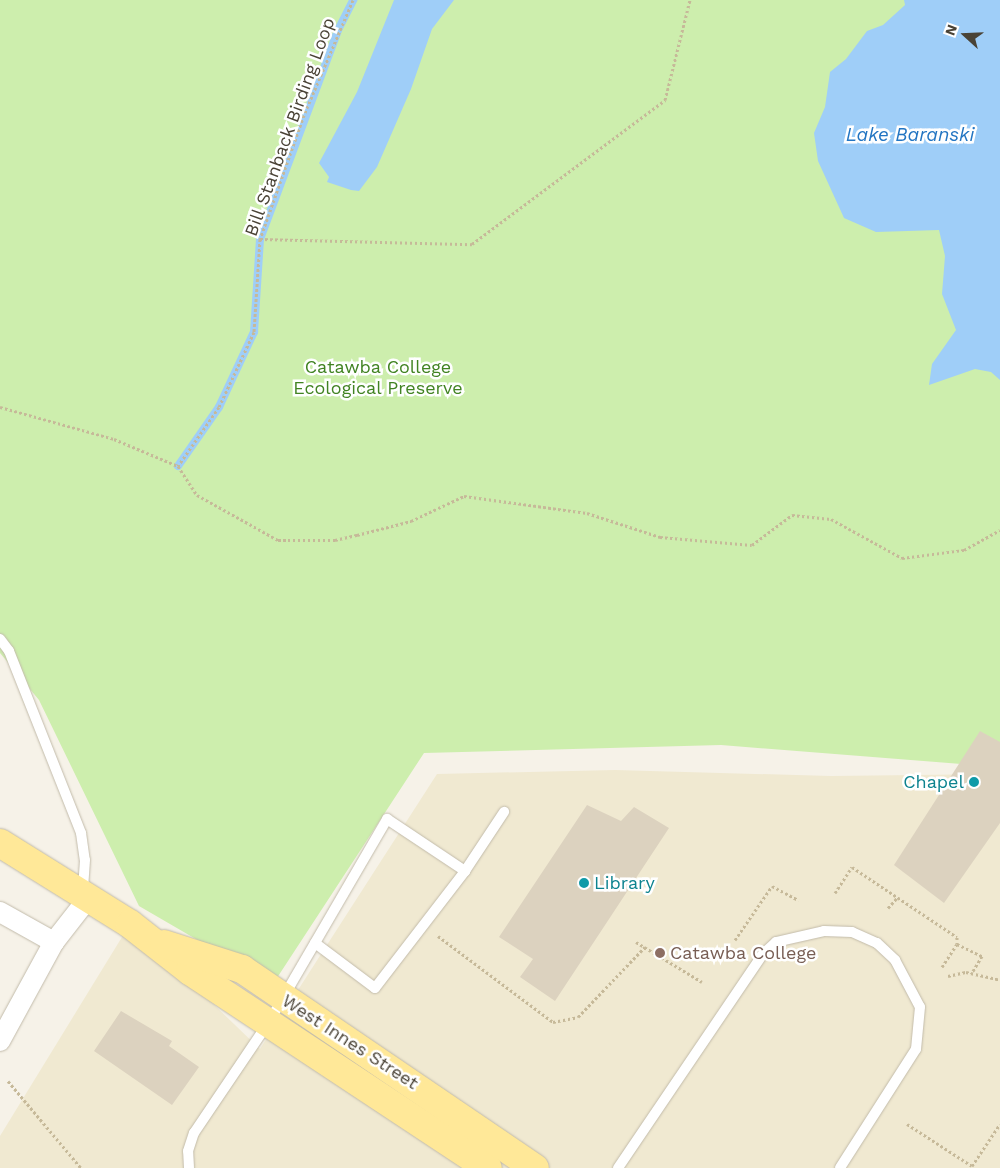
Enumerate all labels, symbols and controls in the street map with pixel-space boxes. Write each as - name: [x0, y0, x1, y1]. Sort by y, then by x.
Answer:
- north arrow: [940, 10, 990, 60]
- street label: Bill Stanback Birding Loop: [240, 14, 340, 240]
- text: N: [942, 22, 960, 37]
- water label: Lake Baranski: [846, 124, 974, 146]
- park label: Catawba College Ecological Preserve: [293, 357, 463, 399]
- place label: Chapel: [903, 771, 964, 793]
- marker: Chapel: [968, 776, 980, 788]
- place label: Library: [594, 872, 655, 894]
- marker: Library: [578, 877, 590, 889]
- place label: Catawba College: [670, 942, 817, 964]
- marker: Catawba College: [654, 947, 666, 959]
- street label: West Innes Street: [278, 990, 422, 1094]

